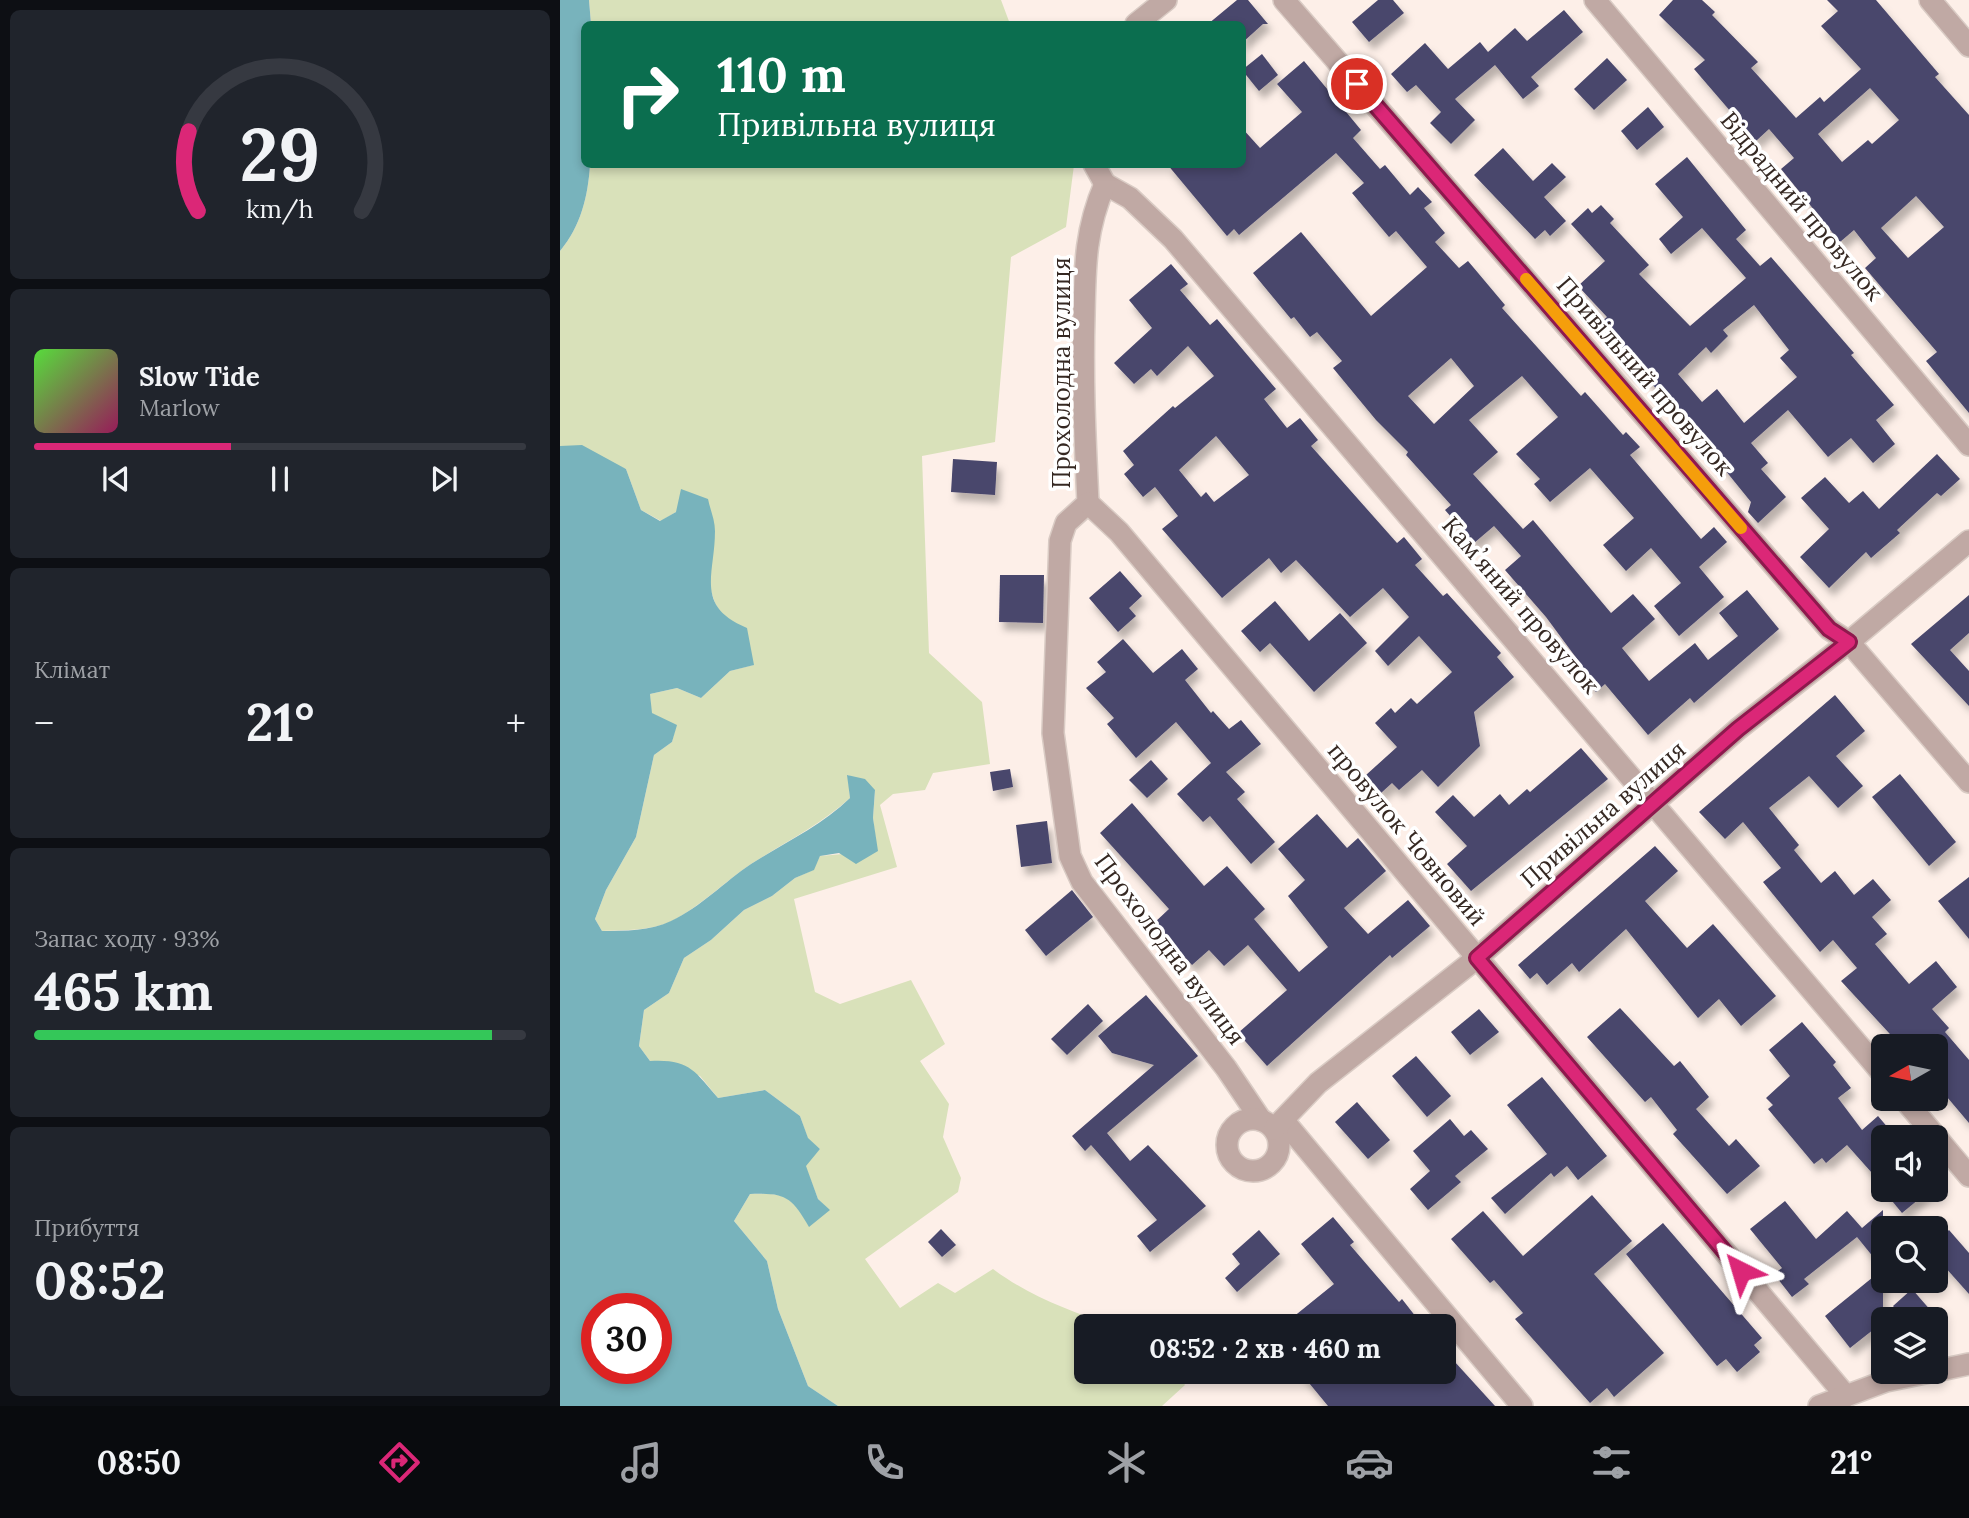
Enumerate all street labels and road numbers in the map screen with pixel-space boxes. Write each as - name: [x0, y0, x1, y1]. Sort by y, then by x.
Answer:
- street label: Відрадний провулок: [1714, 105, 1890, 307]
- street label: Прохолодна вулиця: [1046, 257, 1077, 489]
- street label: Привільний провулок: [1550, 270, 1740, 482]
- street label: Камʼяний провулок: [1435, 510, 1607, 700]
- street label: Привільна вулиця: [1514, 734, 1692, 894]
- street label: провулок Човновий: [1321, 736, 1493, 932]
- street label: Прохолодна вулиця: [1088, 847, 1252, 1051]

